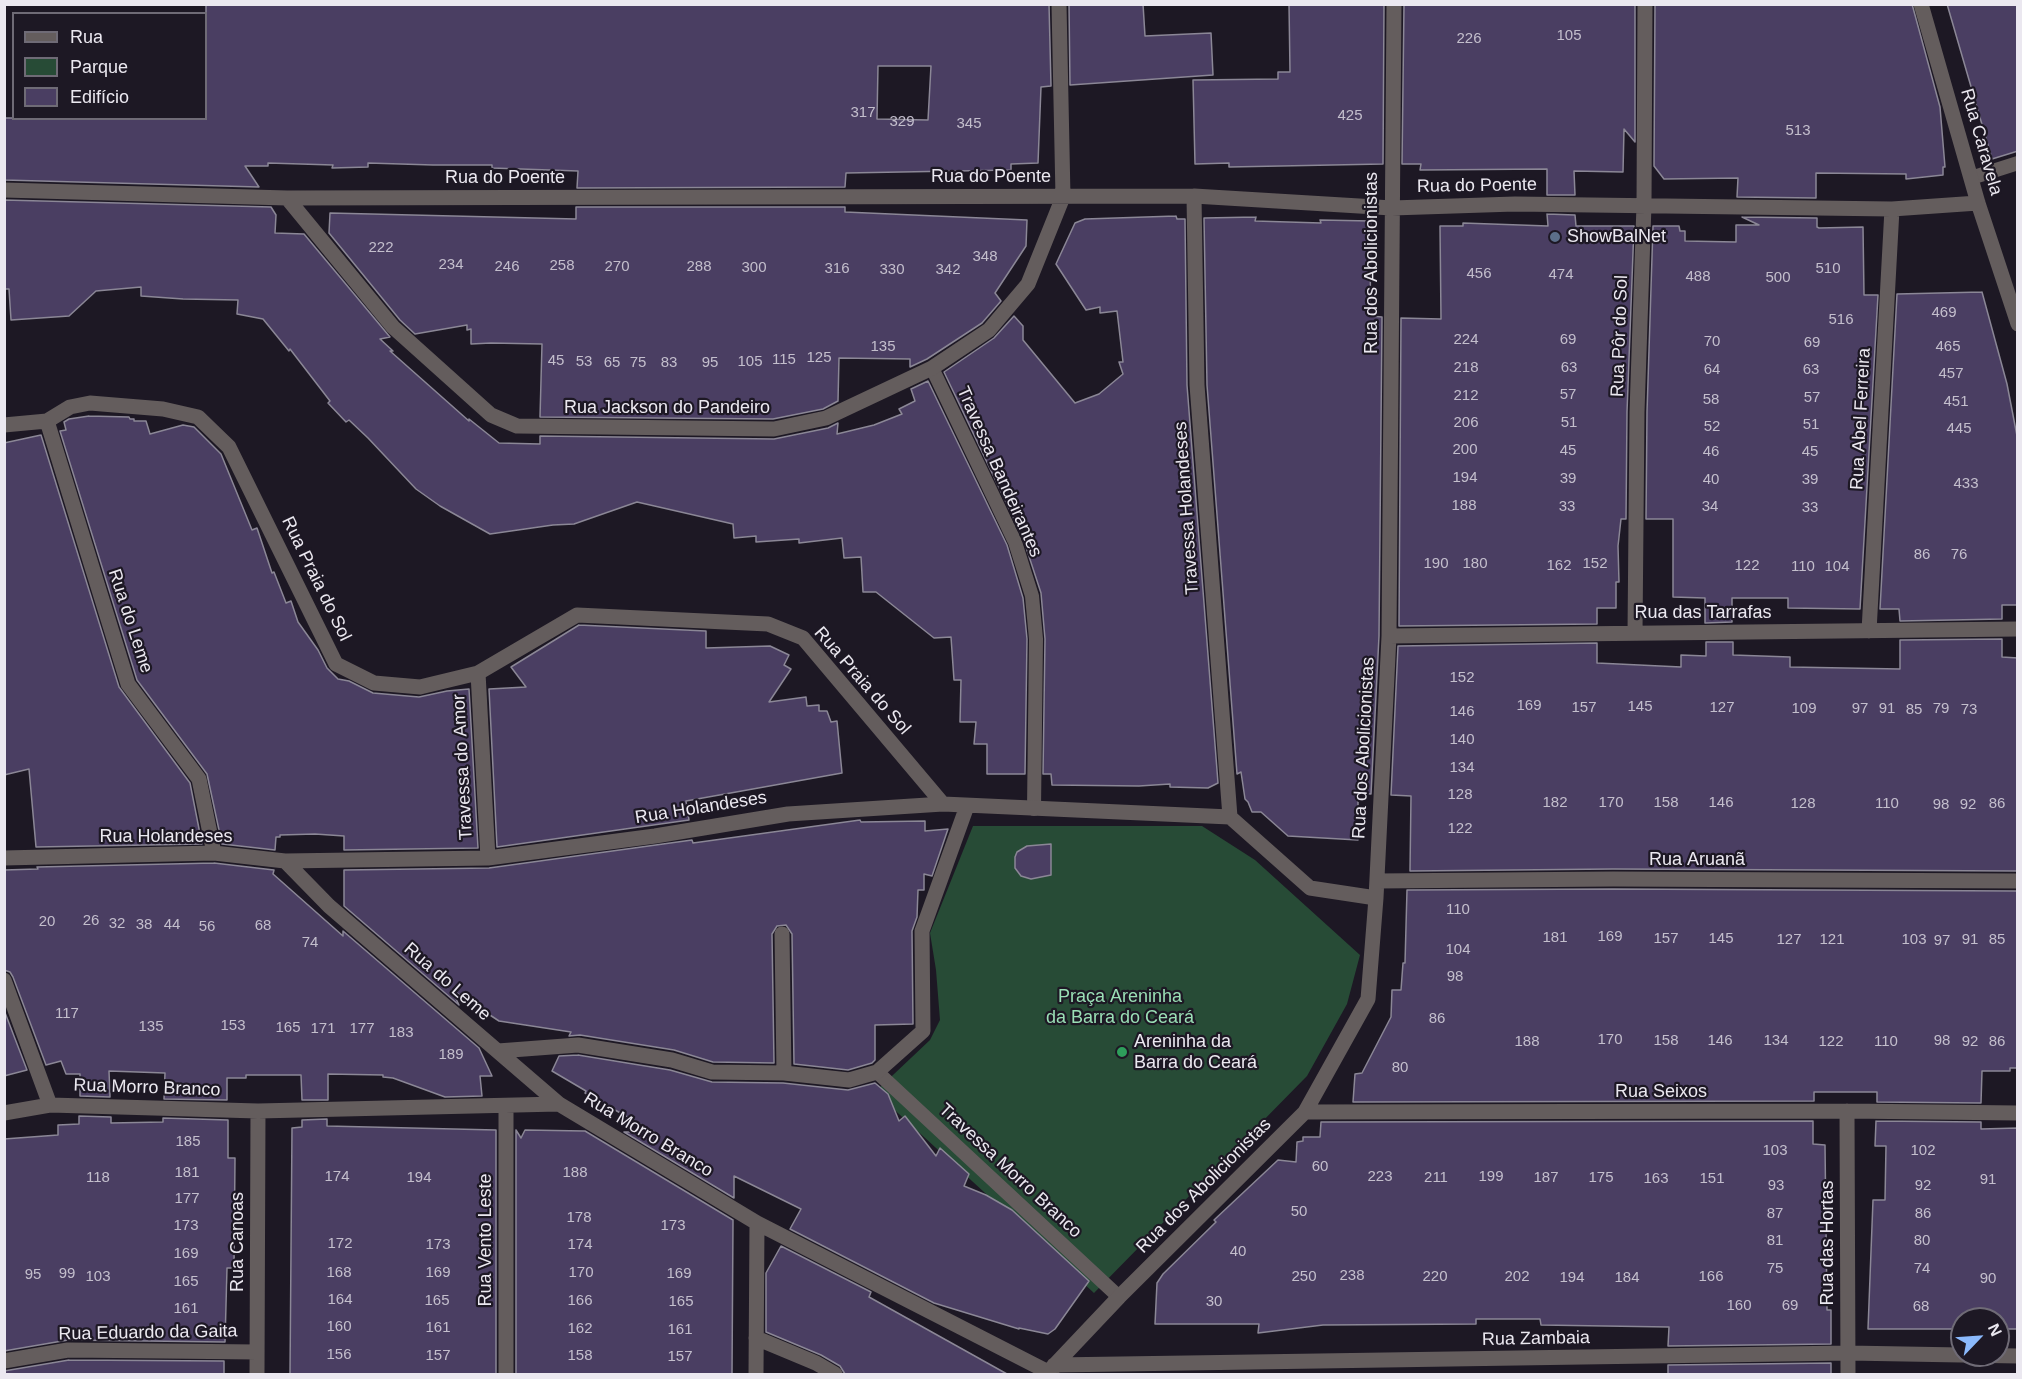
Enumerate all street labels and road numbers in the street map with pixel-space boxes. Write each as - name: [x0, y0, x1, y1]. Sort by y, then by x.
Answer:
- street label: Rua Caravela: [1955, 86, 2007, 198]
- street label: Rua do Poente: [931, 166, 1051, 188]
- street label: Rua do Poente: [445, 167, 565, 189]
- street label: Rua dos Abolicionistas: [1361, 172, 1383, 354]
- street label: Rua do Poente: [1417, 174, 1537, 198]
- street label: Rua Pôr do Sol: [1607, 275, 1633, 397]
- street label: Rua Abel Ferreira: [1846, 348, 1876, 490]
- street label: Travessa Bandeirantes: [952, 383, 1046, 561]
- street label: Rua Jackson do Pandeiro: [564, 397, 770, 419]
- street label: Travessa Holandeses: [1170, 421, 1204, 595]
- street label: Rua Praia do Sol: [276, 513, 356, 645]
- street label: Rua do Leme: [103, 566, 157, 676]
- street label: Rua das Tarrafas: [1634, 602, 1772, 624]
- street label: Rua Praia do Sol: [809, 623, 915, 739]
- street label: Rua dos Abolicionistas: [1348, 657, 1380, 839]
- street label: Travessa do Amor: [448, 693, 478, 841]
- street label: Rua Holandeses: [634, 787, 768, 829]
- street label: Rua Holandeses: [99, 826, 233, 848]
- street label: Rua Aruanã: [1649, 849, 1745, 871]
- street label: Rua do Leme: [399, 938, 495, 1026]
- street label: Rua Morro Branco: [73, 1075, 221, 1101]
- street label: Rua Seixos: [1615, 1081, 1707, 1103]
- street label: Rua Morro Branco: [579, 1088, 717, 1182]
- street label: Travessa Morro Branco: [934, 1099, 1086, 1243]
- street label: Rua dos Abolicionistas: [1132, 1114, 1276, 1258]
- street label: Rua Vento Leste: [475, 1173, 497, 1307]
- street label: Rua das Hortas: [1817, 1180, 1839, 1306]
- street label: Rua Canoas: [227, 1192, 249, 1292]
- street label: Rua Eduardo da Gaita: [58, 1321, 238, 1345]
- street label: Rua Zambaia: [1482, 1327, 1590, 1351]

